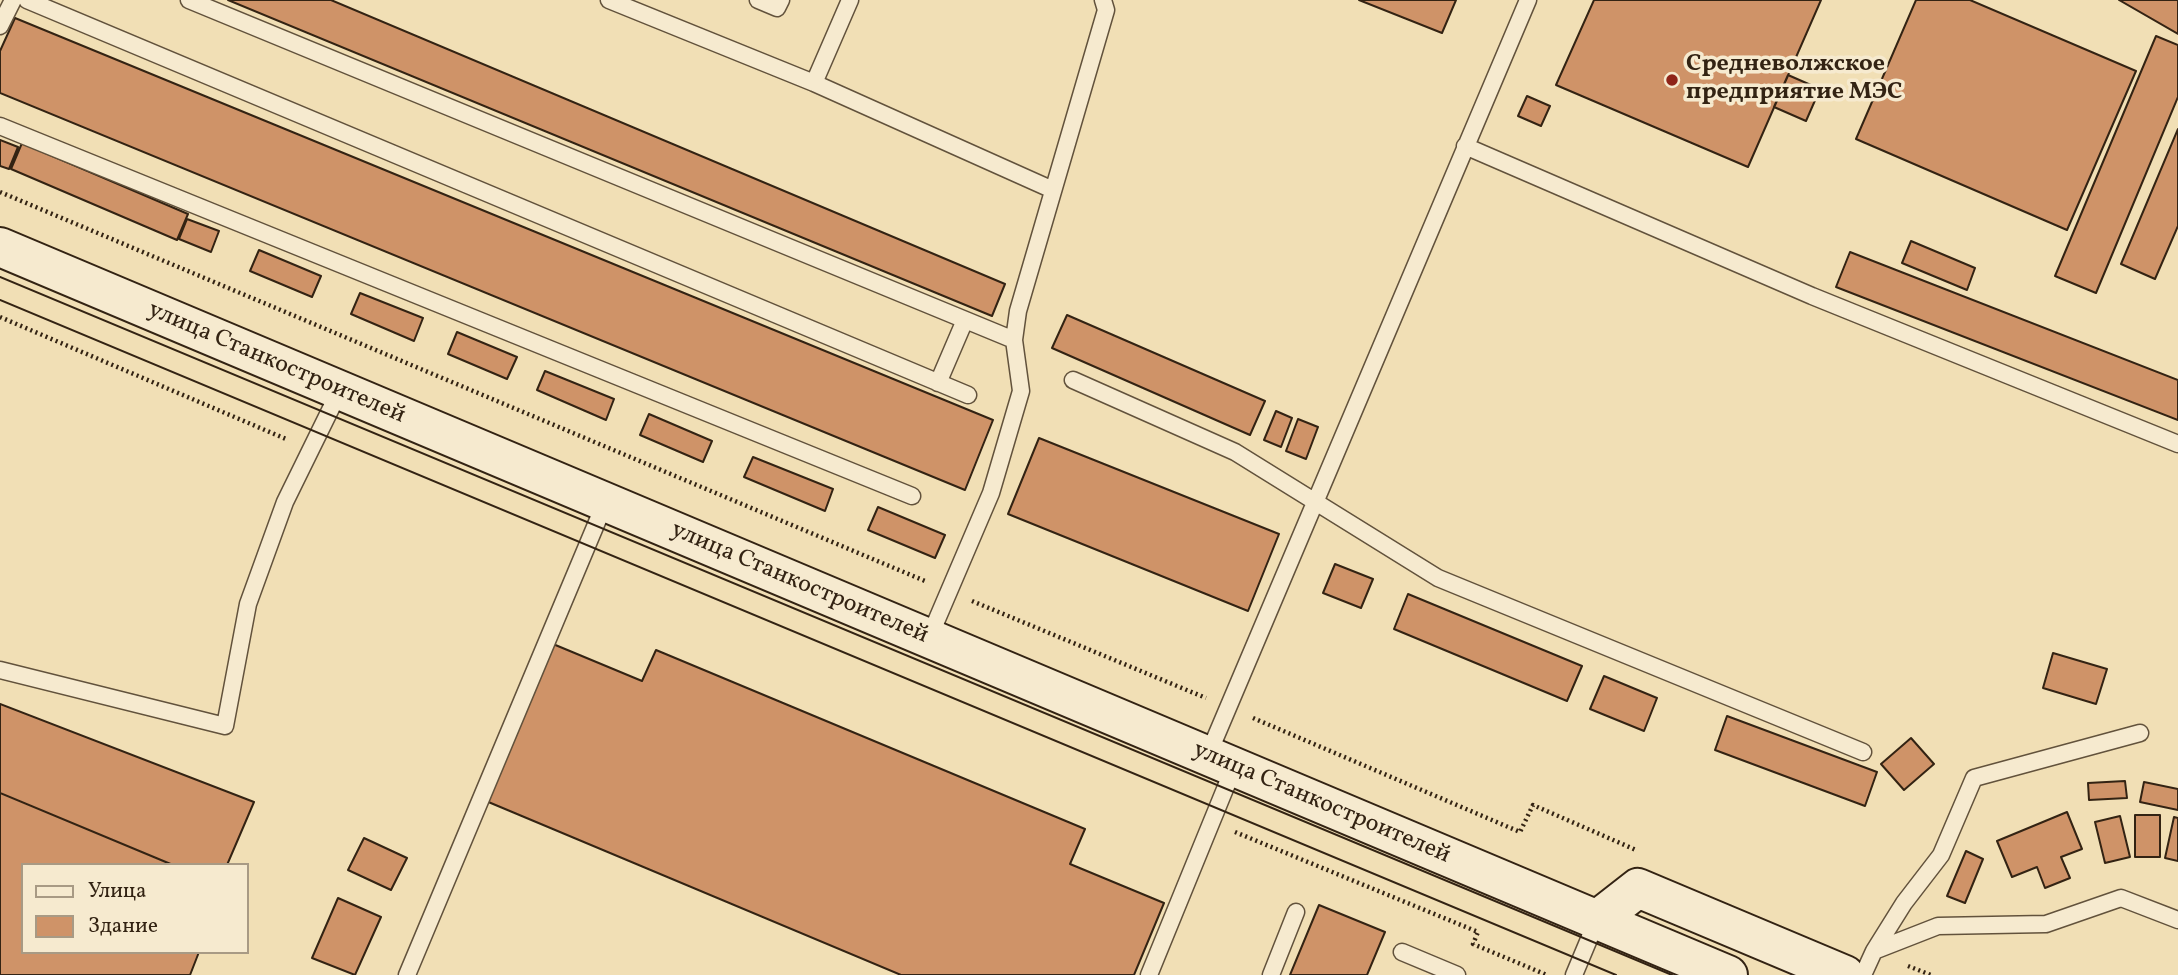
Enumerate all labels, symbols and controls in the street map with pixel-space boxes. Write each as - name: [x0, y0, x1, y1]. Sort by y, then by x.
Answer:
- place label: Средневолжское предприятие МЭС: [1686, 52, 1902, 108]
- marker: Средневолжское предприятие МЭС: [1664, 72, 1680, 88]
- street label: улица Станкостроителей: [143, 297, 409, 431]
- street label: улица Станкостроителей: [666, 517, 932, 651]
- street label: улица Станкостроителей: [1188, 737, 1454, 871]
- legend: [21, 863, 248, 954]
- text: Улица: [88, 877, 146, 906]
- text: Здание: [88, 912, 158, 941]

